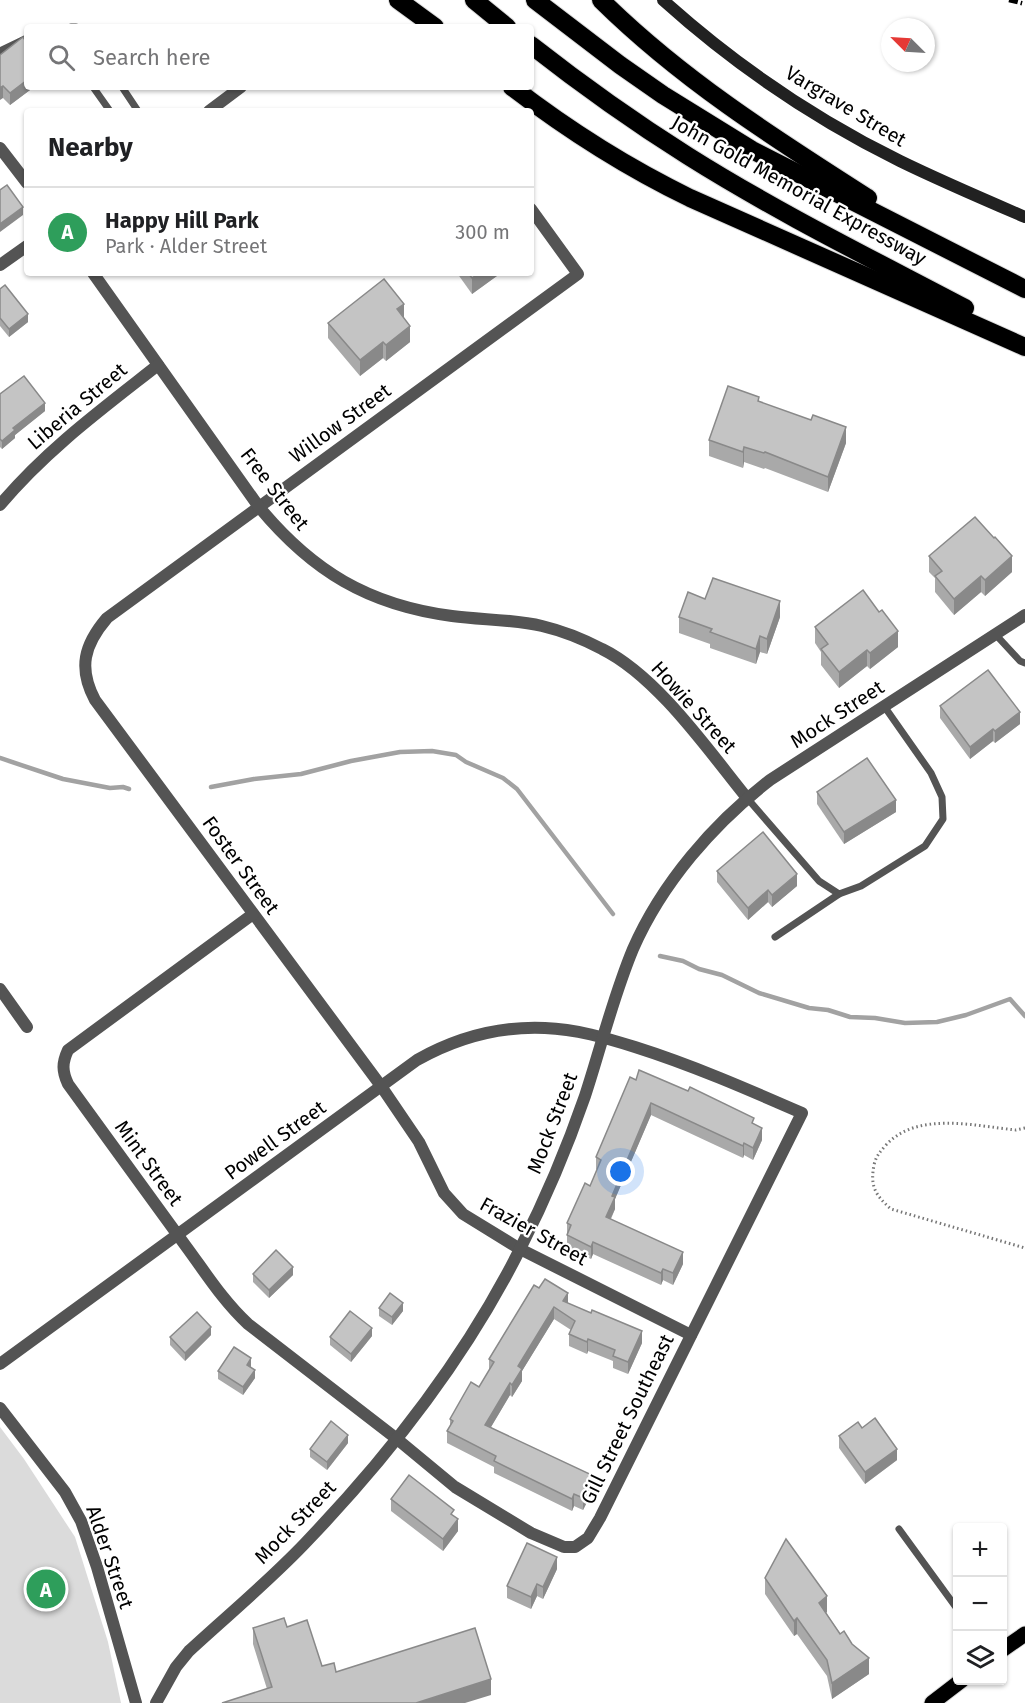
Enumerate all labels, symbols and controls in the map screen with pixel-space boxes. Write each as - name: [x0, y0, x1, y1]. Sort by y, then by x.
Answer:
- north arrow: [881, 18, 935, 72]
- search box: [24, 24, 534, 90]
- icon: search: [45, 41, 78, 74]
- text: Search here: [93, 44, 211, 71]
- street label: Vargrave Street: [781, 60, 911, 152]
- street label: John Gold Memorial Expressway: [667, 110, 931, 270]
- text: Nearby: [48, 132, 133, 163]
- text: Happy Hill Park: [105, 207, 259, 234]
- text: A: [62, 220, 73, 244]
- text: 300 m: [455, 220, 510, 244]
- text: Park · Alder Street: [105, 234, 267, 258]
- street label: Liberia Street: [22, 357, 132, 454]
- street label: Willow Street: [285, 378, 396, 468]
- street label: Free Street: [235, 443, 315, 535]
- street label: Howie Street: [646, 656, 742, 759]
- street label: Mock Street: [786, 674, 889, 753]
- street label: Foster Street: [197, 811, 285, 919]
- street label: Mock Street: [522, 1068, 583, 1177]
- street label: Powell Street: [220, 1095, 331, 1185]
- street label: Mint Street: [110, 1116, 188, 1211]
- your location: [606, 1157, 635, 1186]
- street label: Frazier Street: [476, 1192, 593, 1271]
- street label: Gill Street Southeast: [575, 1329, 679, 1508]
- street label: Mock Street: [249, 1475, 341, 1569]
- street label: Alder Street: [81, 1502, 139, 1612]
- map controls: [953, 1523, 1007, 1685]
- button: +: [953, 1523, 1007, 1577]
- pin: A: [26, 1566, 66, 1612]
- button: −: [953, 1577, 1007, 1631]
- button: layers: [953, 1631, 1007, 1685]

